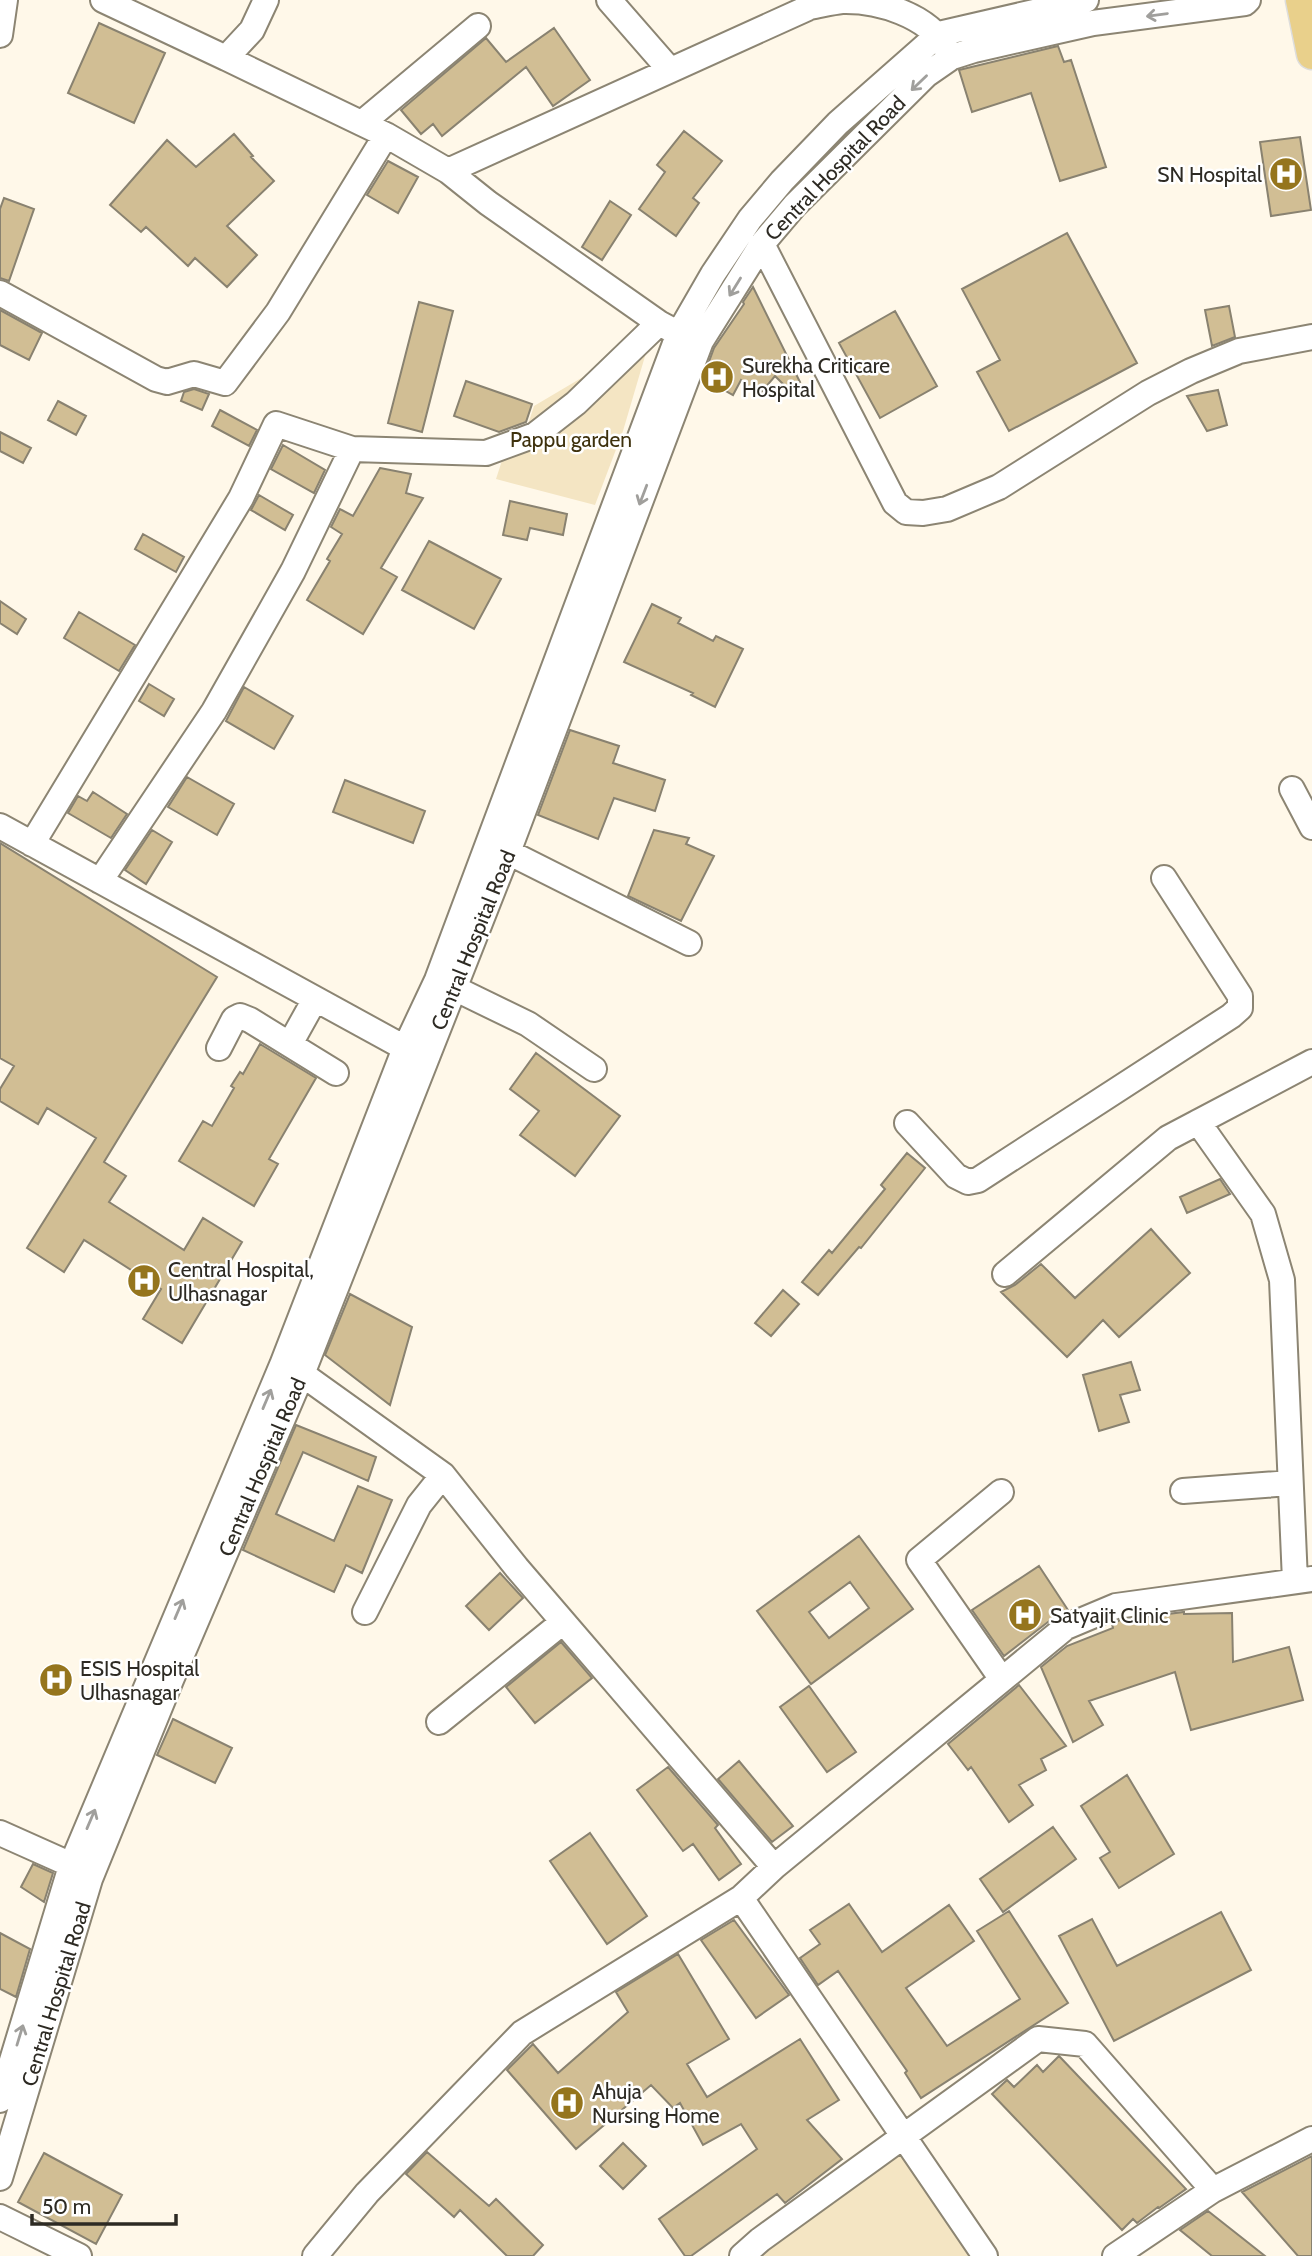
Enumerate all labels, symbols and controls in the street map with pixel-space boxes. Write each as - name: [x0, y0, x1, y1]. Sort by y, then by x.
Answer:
- one-way arrow: [1146, 8, 1169, 21]
- one-way arrow: [911, 74, 928, 91]
- street label: Central Hospital Road: [759, 90, 911, 246]
- hospital icon: SN Hospital: [1267, 155, 1305, 193]
- place label: SN Hospital: [1157, 162, 1262, 187]
- one-way arrow: [727, 277, 741, 297]
- place label: Surekha Criticare Hospital: [742, 353, 890, 402]
- hospital icon: Surekha Criticare Hospital: [698, 358, 736, 396]
- park label: Pappu garden: [510, 427, 632, 452]
- one-way arrow: [636, 483, 648, 505]
- street label: Central Hospital Road: [426, 846, 520, 1034]
- place label: Central Hospital, Ulhasnagar: [168, 1257, 314, 1306]
- hospital icon: Central Hospital, Ulhasnagar: [125, 1262, 163, 1300]
- street label: Central Hospital Road: [213, 1374, 311, 1560]
- one-way arrow: [262, 1389, 275, 1411]
- hospital icon: Satyajit Clinic: [1006, 1596, 1044, 1634]
- one-way arrow: [174, 1599, 187, 1620]
- place label: Satyajit Clinic: [1050, 1603, 1169, 1629]
- place label: ESIS Hospital Ulhasnagar: [80, 1656, 199, 1705]
- hospital icon: ESIS Hospital Ulhasnagar: [37, 1661, 75, 1699]
- one-way arrow: [86, 1809, 99, 1830]
- street label: Central Hospital Road: [16, 1899, 96, 2089]
- one-way arrow: [15, 2024, 27, 2046]
- place label: Ahuja Nursing Home: [592, 2079, 720, 2128]
- hospital icon: Ahuja Nursing Home: [548, 2084, 586, 2122]
- scale bar: [32, 2182, 175, 2226]
- text: 50 m: [42, 2194, 91, 2219]

